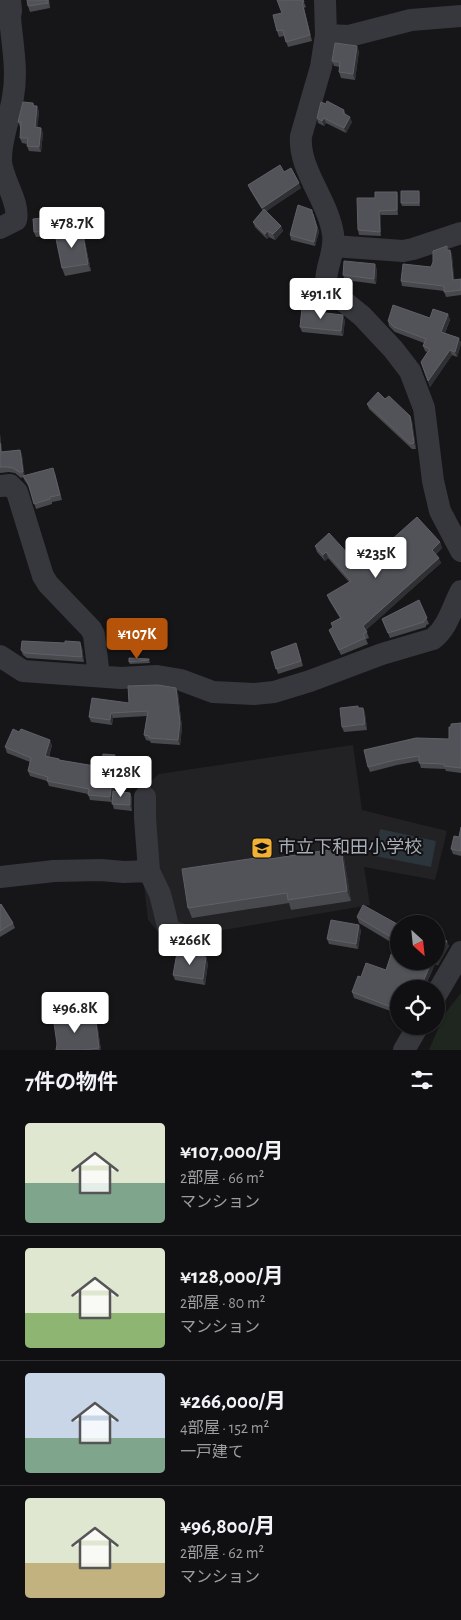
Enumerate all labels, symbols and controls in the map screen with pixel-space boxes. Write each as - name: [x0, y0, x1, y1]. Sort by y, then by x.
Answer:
- pin: ¥78.7K: [31, 206, 113, 249]
- text: ¥78.7K: [50, 215, 94, 231]
- pin: ¥91.1K: [280, 278, 362, 320]
- text: ¥91.1K: [301, 286, 341, 302]
- pin: ¥235K: [341, 536, 411, 579]
- text: ¥235K: [356, 545, 396, 561]
- pin: ¥107K: [102, 618, 172, 660]
- text: ¥107K: [118, 626, 156, 642]
- pin: ¥128K: [86, 756, 156, 798]
- text: ¥128K: [102, 764, 140, 780]
- school or university icon: 市立下和田小学校: [250, 836, 274, 860]
- place label: 市立下和田小学校: [278, 837, 422, 857]
- north arrow: [390, 915, 445, 970]
- map controls: [390, 915, 445, 1035]
- pin: ¥266K: [155, 924, 225, 966]
- text: ¥266K: [170, 932, 210, 948]
- button: locate: [390, 980, 445, 1035]
- pin: ¥96.8K: [34, 992, 116, 1034]
- text: ¥96.8K: [53, 1000, 97, 1016]
- icon: filters: [408, 1066, 436, 1094]
- text: 7件の物件: [25, 1072, 118, 1093]
- text: ¥107,000/月: [180, 1141, 283, 1162]
- icon: home: [65, 1143, 125, 1203]
- text: 2部屋 · 66 m²: [180, 1170, 264, 1186]
- text: マンション: [180, 1194, 260, 1210]
- text: ¥128,000/月: [180, 1266, 283, 1287]
- icon: home: [65, 1268, 125, 1328]
- text: 2部屋 · 80 m²: [180, 1295, 265, 1311]
- text: マンション: [180, 1319, 260, 1335]
- text: ¥266,000/月: [180, 1391, 286, 1412]
- icon: home: [65, 1393, 125, 1453]
- text: 4部屋 · 152 m²: [180, 1420, 269, 1436]
- text: 一戸建て: [180, 1444, 244, 1460]
- text: ¥96,800/月: [180, 1516, 275, 1537]
- icon: home: [65, 1518, 125, 1578]
- text: 2部屋 · 62 m²: [180, 1545, 264, 1561]
- text: マンション: [180, 1569, 260, 1585]

